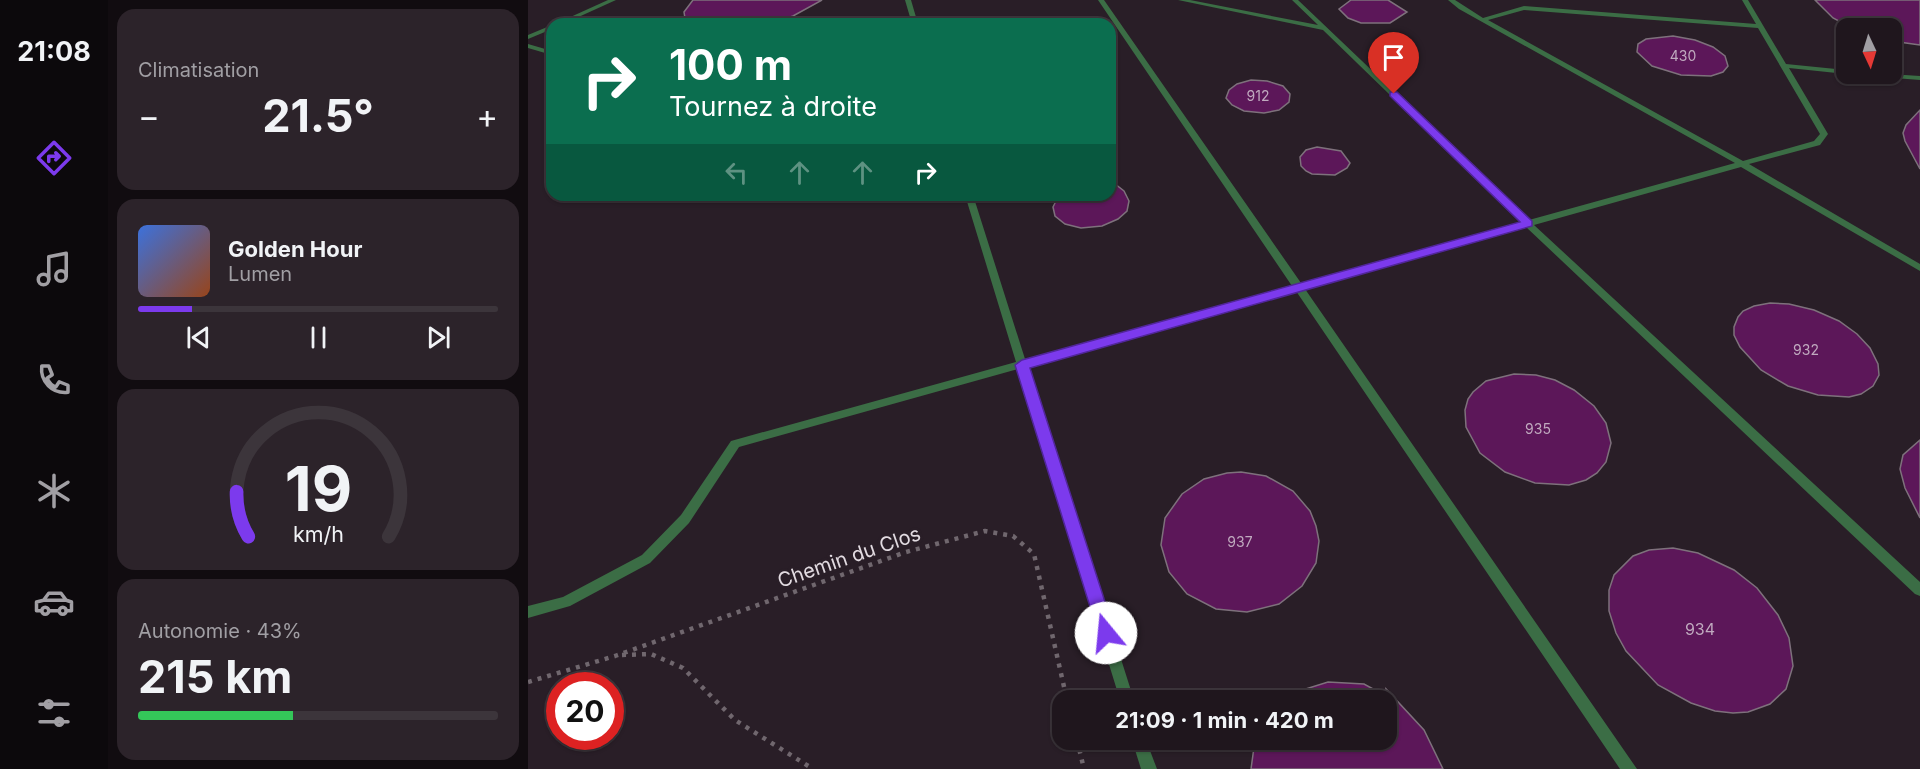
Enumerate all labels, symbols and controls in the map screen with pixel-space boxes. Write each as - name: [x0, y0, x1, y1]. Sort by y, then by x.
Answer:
- north arrow: [1836, 18, 1902, 84]
- map controls: [1836, 18, 1902, 84]
- pin: [1368, 32, 1419, 94]
- text: 21:08: [17, 35, 91, 68]
- text: 100 m: [669, 39, 792, 90]
- icon: arrive: [1377, 41, 1410, 74]
- icon: right: [570, 42, 648, 120]
- house number: 430: [1670, 47, 1696, 64]
- text: Climatisation: [138, 58, 259, 82]
- house number: 912: [1247, 87, 1269, 104]
- text: 21.5°: [262, 88, 374, 143]
- text: Tournez à droite: [669, 90, 877, 123]
- text: −: [138, 96, 160, 136]
- text: +: [476, 96, 498, 136]
- icon: directions: [33, 137, 75, 179]
- icon: left: [720, 156, 753, 189]
- icon: ahead: [783, 156, 816, 189]
- icon: ahead: [846, 156, 879, 189]
- icon: right: [909, 156, 942, 189]
- text: Golden Hour: [228, 236, 362, 262]
- icon: music: [33, 248, 75, 290]
- text: Lumen: [228, 262, 292, 286]
- icon: previous: [182, 321, 215, 354]
- icon: pause: [302, 321, 335, 354]
- icon: next: [422, 321, 455, 354]
- house number: 932: [1793, 341, 1819, 358]
- icon: phone: [33, 359, 75, 401]
- house number: 935: [1525, 420, 1551, 437]
- text: 19: [284, 451, 352, 526]
- icon: climate: [33, 470, 75, 512]
- text: km/h: [293, 521, 343, 547]
- street label: Chemin du Clos: [774, 521, 924, 593]
- house number: 937: [1227, 533, 1253, 550]
- icon: car: [33, 581, 75, 623]
- position arrow: [1074, 601, 1138, 665]
- text: Autonomie · 43%: [138, 619, 302, 643]
- house number: 934: [1685, 619, 1715, 639]
- text: 215 km: [138, 649, 292, 704]
- speed limit sign: 20: [546, 672, 624, 750]
- icon: filters: [33, 692, 75, 734]
- text: 21:09 · 1 min · 420 m: [1115, 707, 1334, 733]

